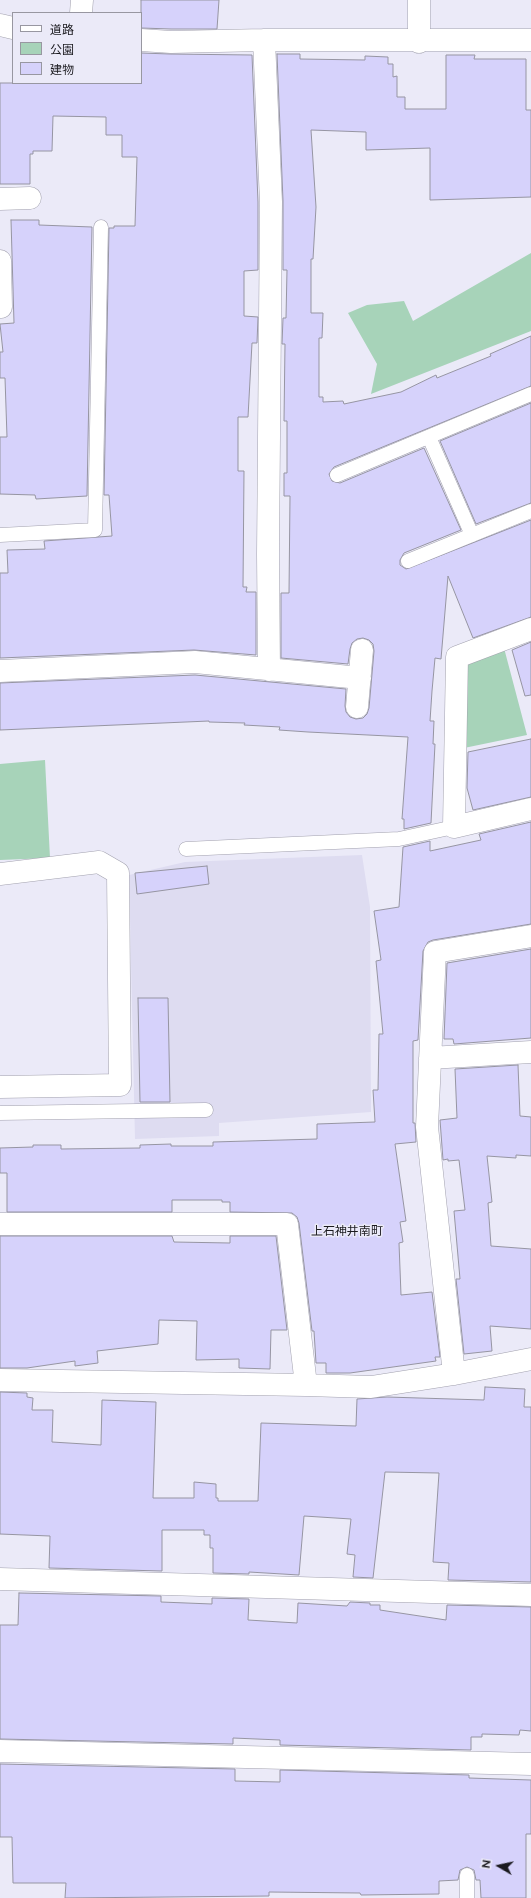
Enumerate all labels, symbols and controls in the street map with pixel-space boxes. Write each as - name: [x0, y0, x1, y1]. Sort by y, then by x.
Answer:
- legend: [12, 12, 142, 84]
- text: 道路: [50, 23, 74, 37]
- text: 公園: [50, 43, 74, 57]
- text: 建物: [50, 63, 74, 77]
- district label: 上石神井南町: [311, 1224, 383, 1238]
- north arrow: [479, 1846, 519, 1886]
- text: N: [480, 1859, 494, 1869]

